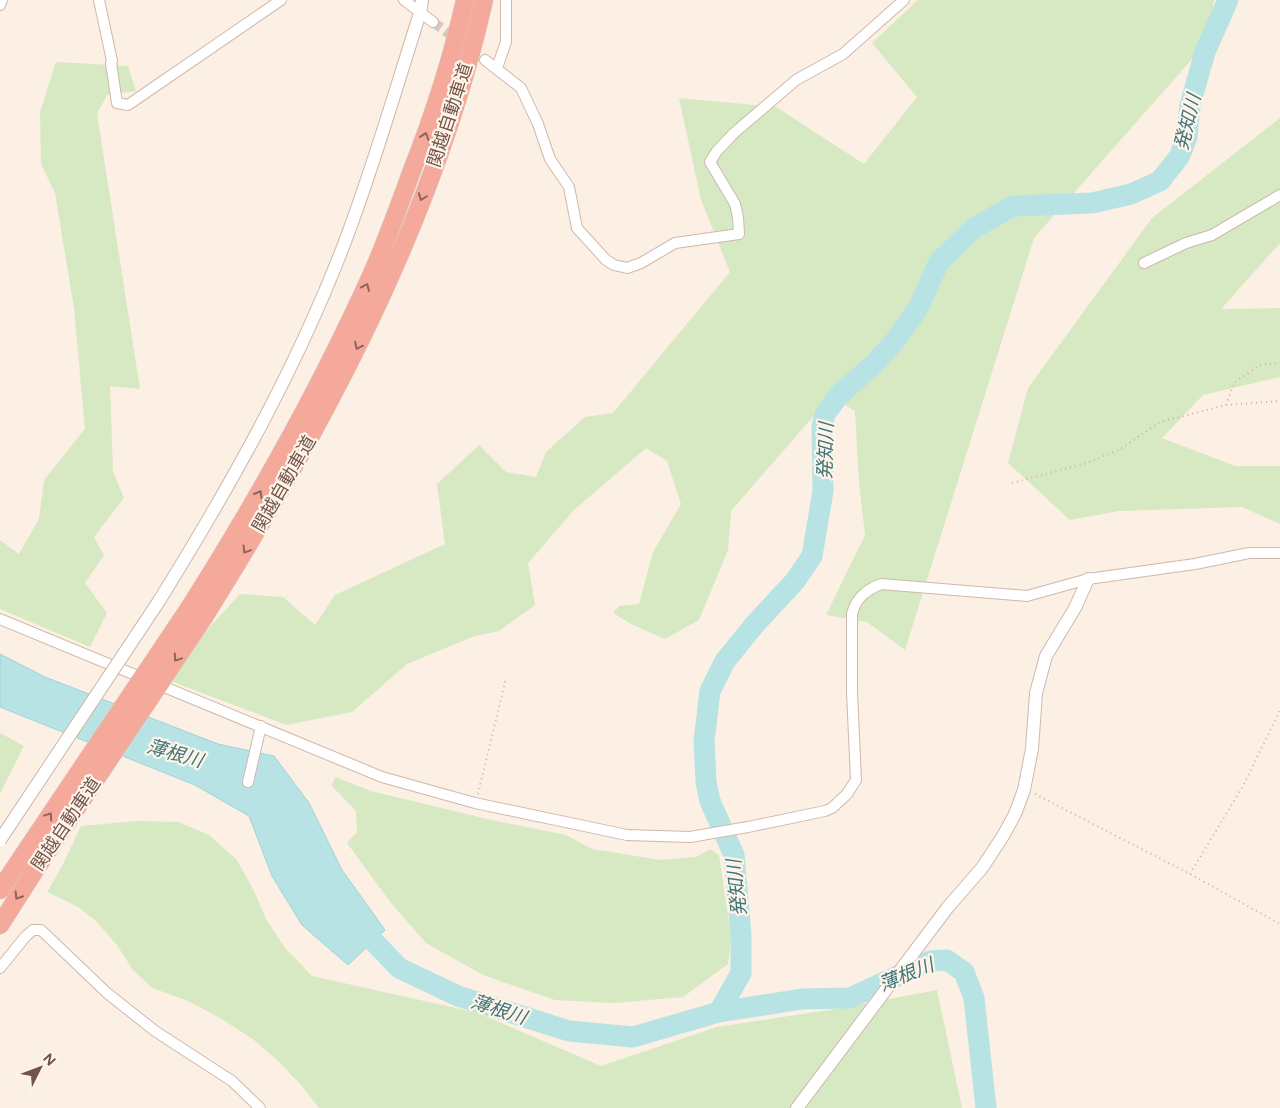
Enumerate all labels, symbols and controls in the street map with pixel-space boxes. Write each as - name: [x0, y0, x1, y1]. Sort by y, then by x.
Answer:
- street label: 関越自動車道: [423, 60, 477, 170]
- water label: 発知川: [1169, 90, 1206, 153]
- one-way arrow: [419, 132, 429, 141]
- one-way arrow: [418, 192, 429, 201]
- one-way arrow: [360, 283, 370, 292]
- one-way arrow: [354, 341, 364, 350]
- water label: 発知川: [813, 420, 838, 480]
- street label: 関越自動車道: [247, 432, 321, 536]
- one-way arrow: [253, 490, 263, 499]
- one-way arrow: [243, 544, 253, 553]
- one-way arrow: [174, 652, 183, 661]
- water label: 薄根川: [144, 735, 207, 773]
- street label: 関越自動車道: [27, 773, 105, 875]
- one-way arrow: [43, 813, 52, 822]
- water label: 発知川: [722, 856, 751, 918]
- one-way arrow: [15, 891, 25, 900]
- water label: 薄根川: [875, 952, 939, 996]
- water label: 薄根川: [468, 990, 531, 1030]
- north arrow: [15, 1043, 65, 1093]
- text: N: [39, 1050, 59, 1069]

